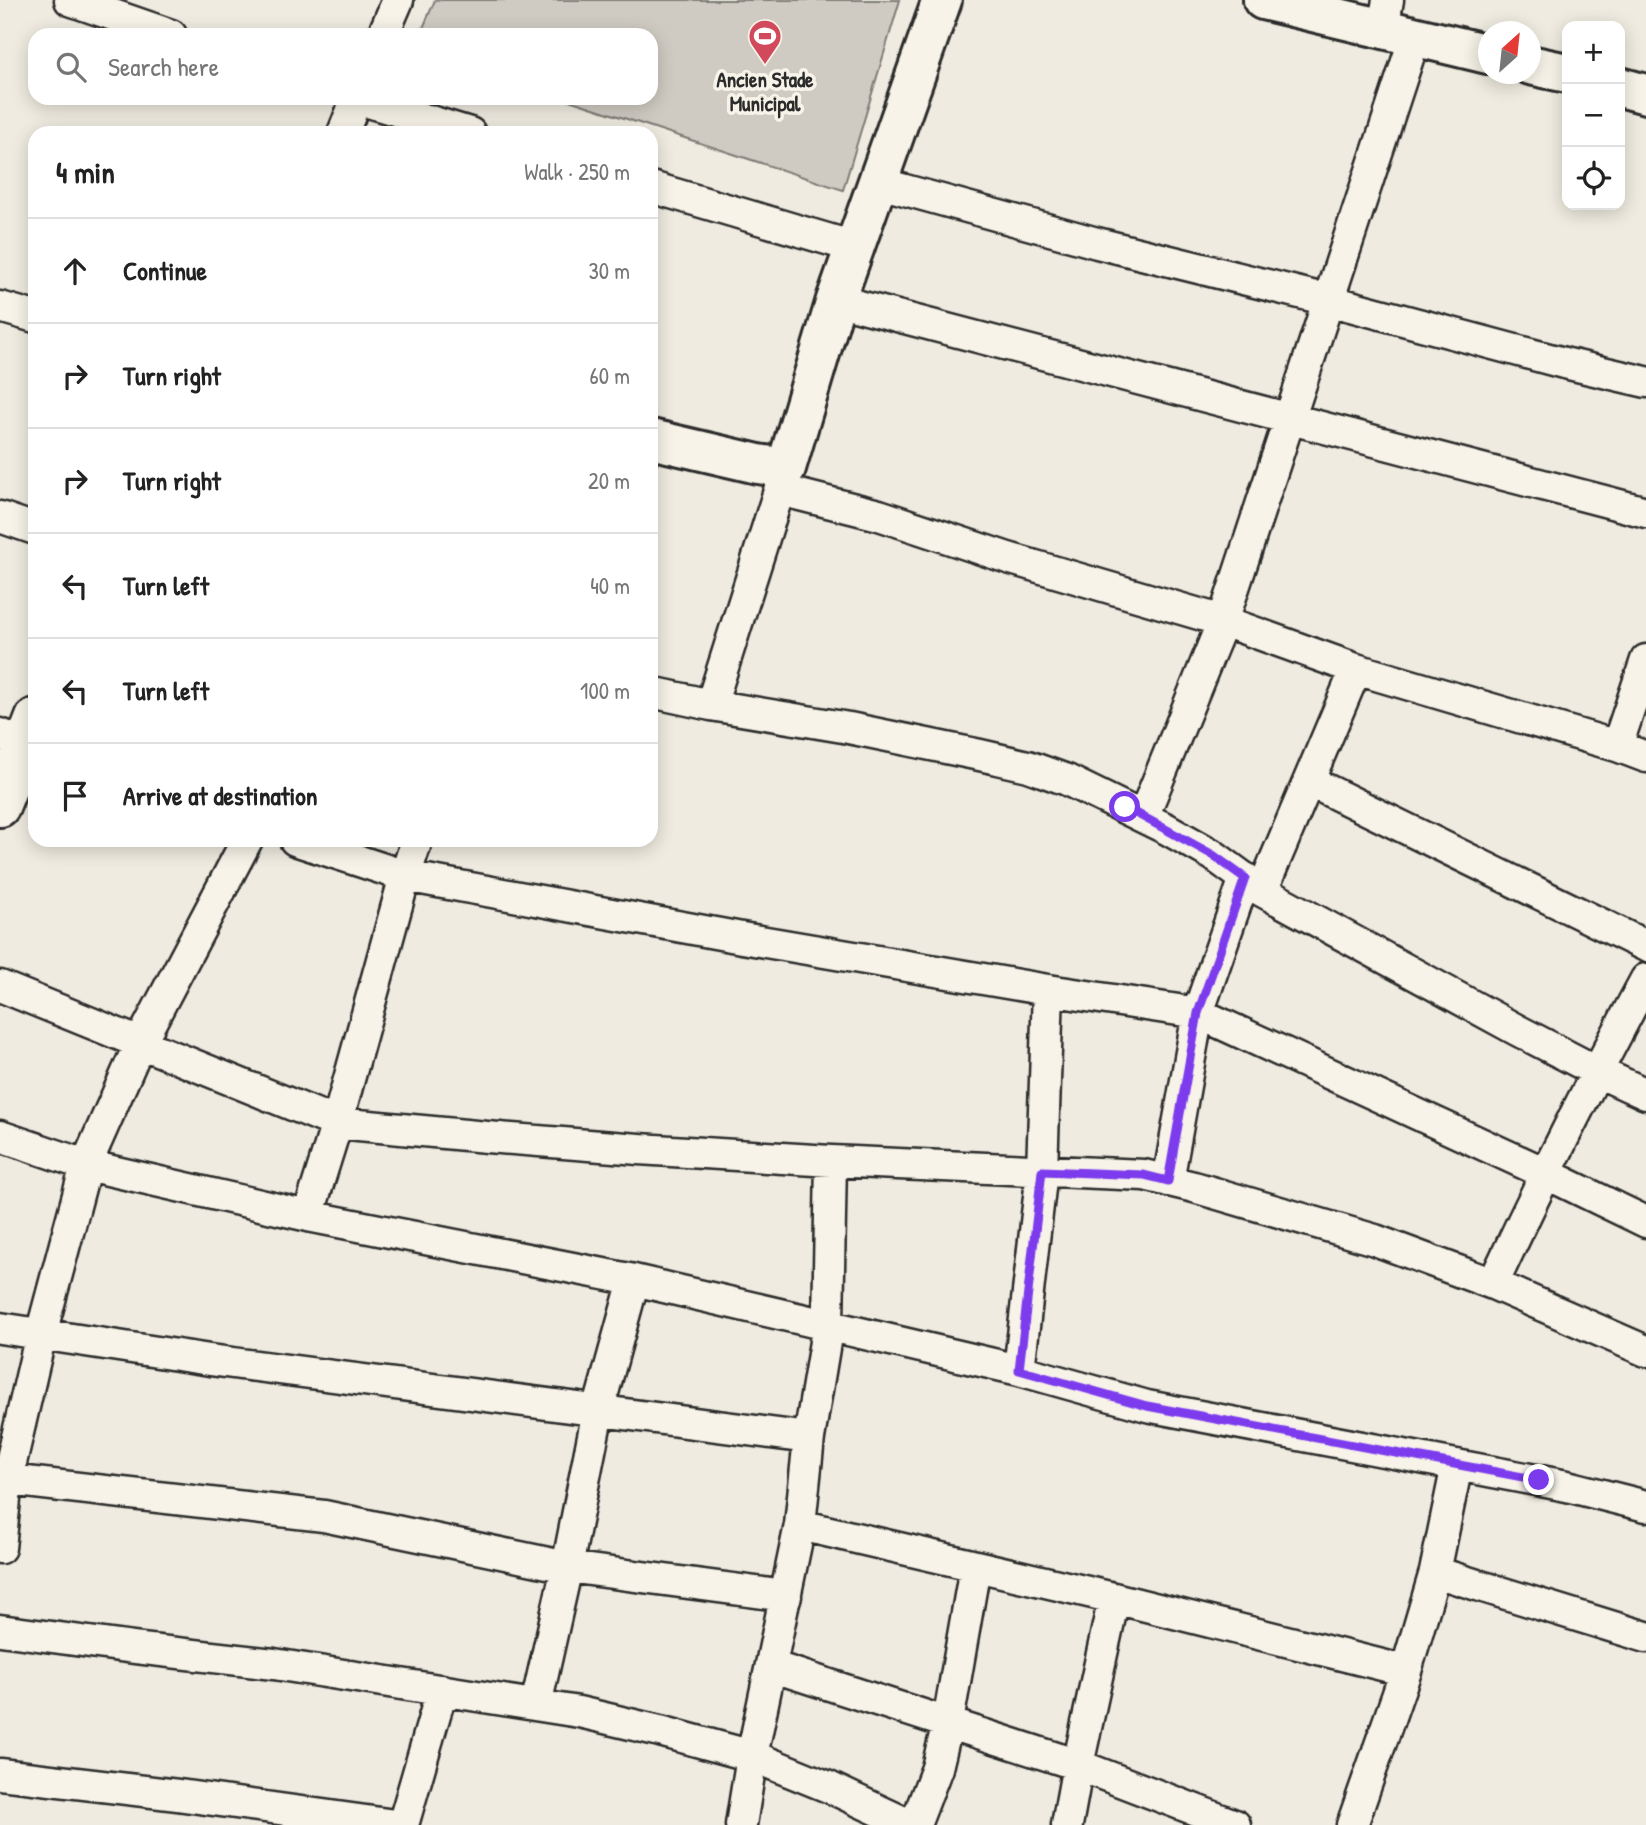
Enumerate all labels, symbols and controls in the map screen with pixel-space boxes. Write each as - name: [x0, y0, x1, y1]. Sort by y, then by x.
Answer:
- sports icon: Ancien Stade Municipal: [746, 17, 784, 66]
- north arrow: [1478, 21, 1541, 84]
- map controls: [1562, 21, 1625, 210]
- button: +: [1562, 21, 1625, 84]
- search box: [28, 28, 658, 105]
- icon: search: [52, 48, 90, 86]
- text: Search here: [108, 49, 219, 84]
- place label: Ancien Stade Municipal: [717, 65, 814, 119]
- button: −: [1562, 84, 1625, 147]
- button: locate: [1562, 147, 1625, 210]
- text: 4 min: [56, 152, 115, 192]
- text: Walk · 250 m: [524, 156, 630, 187]
- icon: ahead: [56, 252, 94, 290]
- text: Continue: [123, 253, 207, 288]
- text: 30 m: [588, 255, 630, 286]
- icon: right: [56, 357, 94, 395]
- text: Turn right: [123, 358, 221, 393]
- text: 60 m: [590, 360, 630, 391]
- icon: right: [56, 462, 94, 500]
- text: Turn right: [123, 463, 221, 498]
- text: 20 m: [588, 465, 630, 496]
- icon: left: [56, 567, 94, 605]
- text: Turn left: [123, 568, 209, 603]
- text: 40 m: [590, 570, 630, 601]
- icon: left: [56, 672, 94, 710]
- text: Turn left: [123, 673, 209, 708]
- text: 100 m: [580, 675, 630, 706]
- icon: arrive: [56, 777, 94, 815]
- text: Arrive at destination: [123, 778, 318, 813]
- route start: [1109, 791, 1140, 822]
- route end: [1523, 1464, 1554, 1495]

